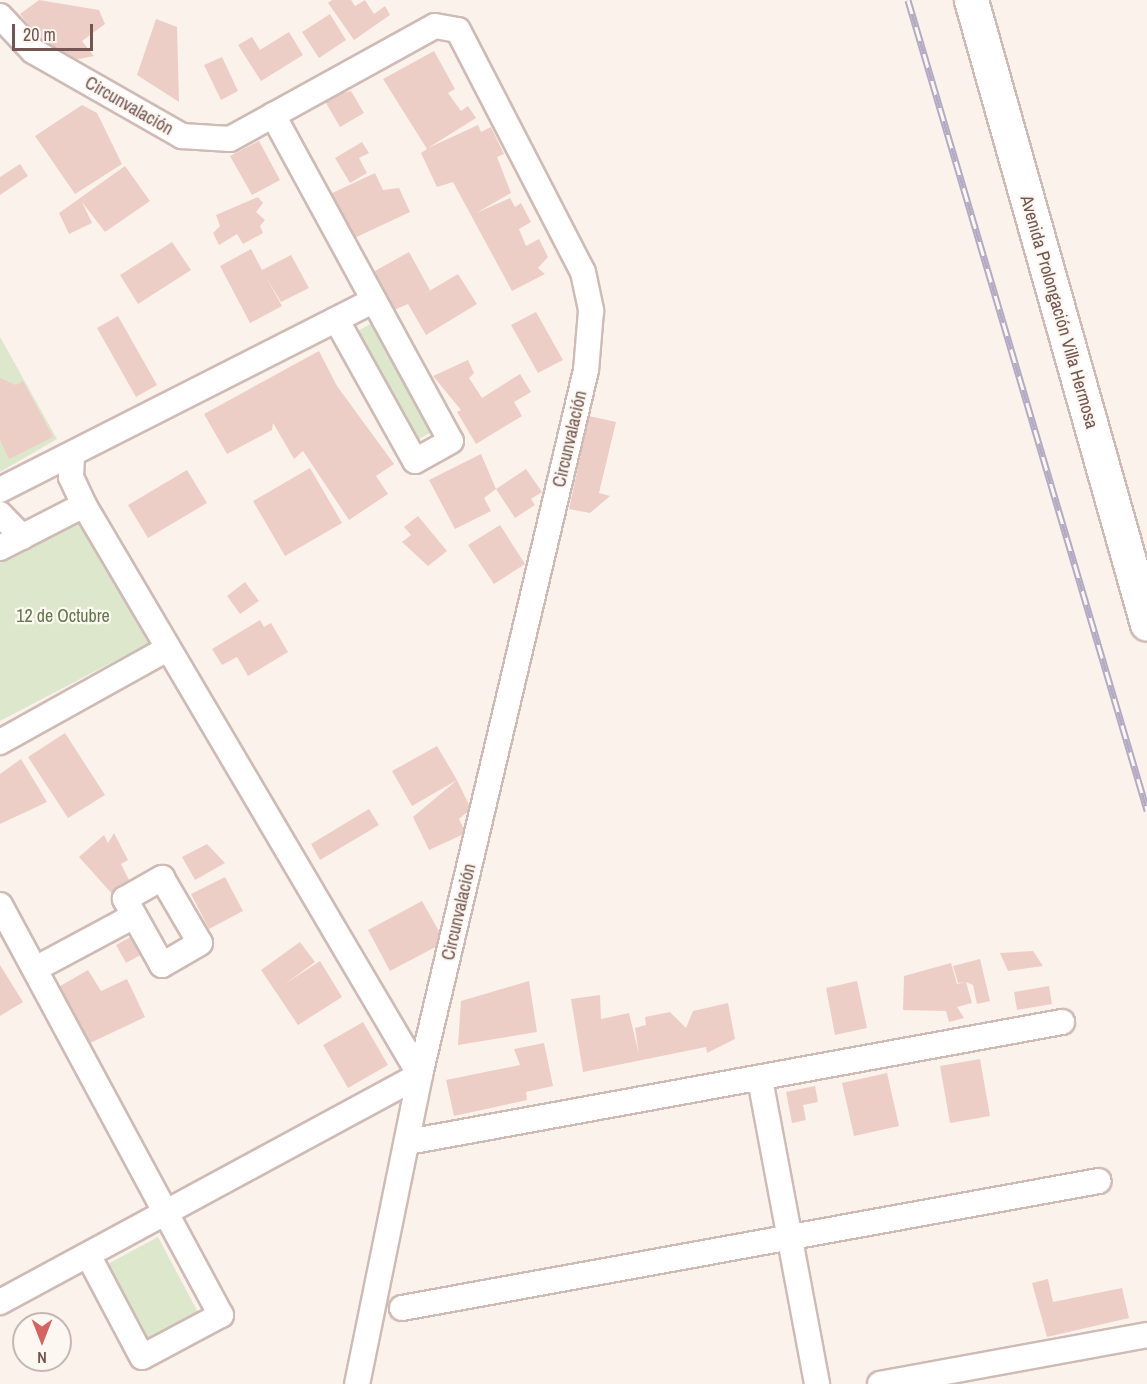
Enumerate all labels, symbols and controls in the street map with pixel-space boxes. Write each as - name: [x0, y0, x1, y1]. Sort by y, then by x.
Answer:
- scale bar: [15, 12, 96, 50]
- text: 20 m: [23, 22, 56, 47]
- street label: Circunvalación: [81, 72, 177, 140]
- street label: Avenida Prolongación Villa Hermosa: [1015, 193, 1103, 431]
- street label: Circunvalación: [548, 389, 592, 489]
- park label: 12 de Octubre: [16, 605, 110, 627]
- street label: Circunvalación: [437, 862, 481, 962]
- north arrow: [12, 1312, 72, 1372]
- text: N: [37, 1347, 47, 1369]

